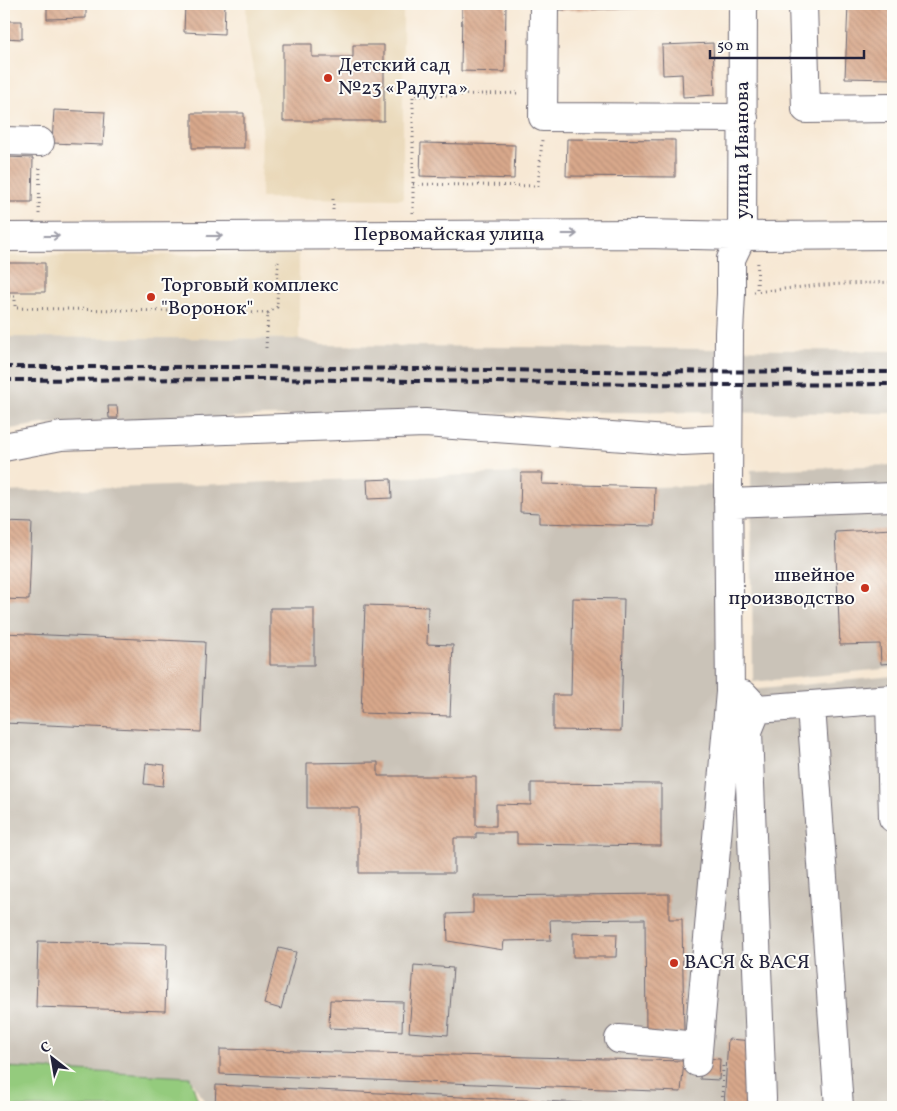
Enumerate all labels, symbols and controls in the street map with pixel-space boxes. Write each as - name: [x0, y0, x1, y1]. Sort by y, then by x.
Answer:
- scale bar: [710, 28, 863, 60]
- text: 50 m: [717, 36, 749, 57]
- place label: Детский сад №23 «Радуга»: [338, 52, 468, 103]
- marker: Детский сад №23 «Радуга»: [322, 72, 334, 84]
- street label: улица Иванова: [729, 81, 757, 219]
- street label: Первомайская улица: [353, 221, 545, 249]
- one-way arrow: [562, 229, 578, 239]
- one-way arrow: [44, 231, 60, 241]
- one-way arrow: [206, 231, 223, 241]
- place label: Торговый комплекс "Воронок": [161, 272, 339, 323]
- marker: Торговый комплекс "Воронок": [145, 291, 157, 303]
- place label: швейное производство: [728, 562, 855, 613]
- marker: швейное производство: [859, 582, 871, 594]
- place label: ВАСЯ & ВАСЯ: [684, 949, 810, 977]
- marker: ВАСЯ & ВАСЯ: [668, 957, 680, 969]
- north arrow: [28, 1034, 78, 1084]
- text: С: [37, 1038, 55, 1059]

